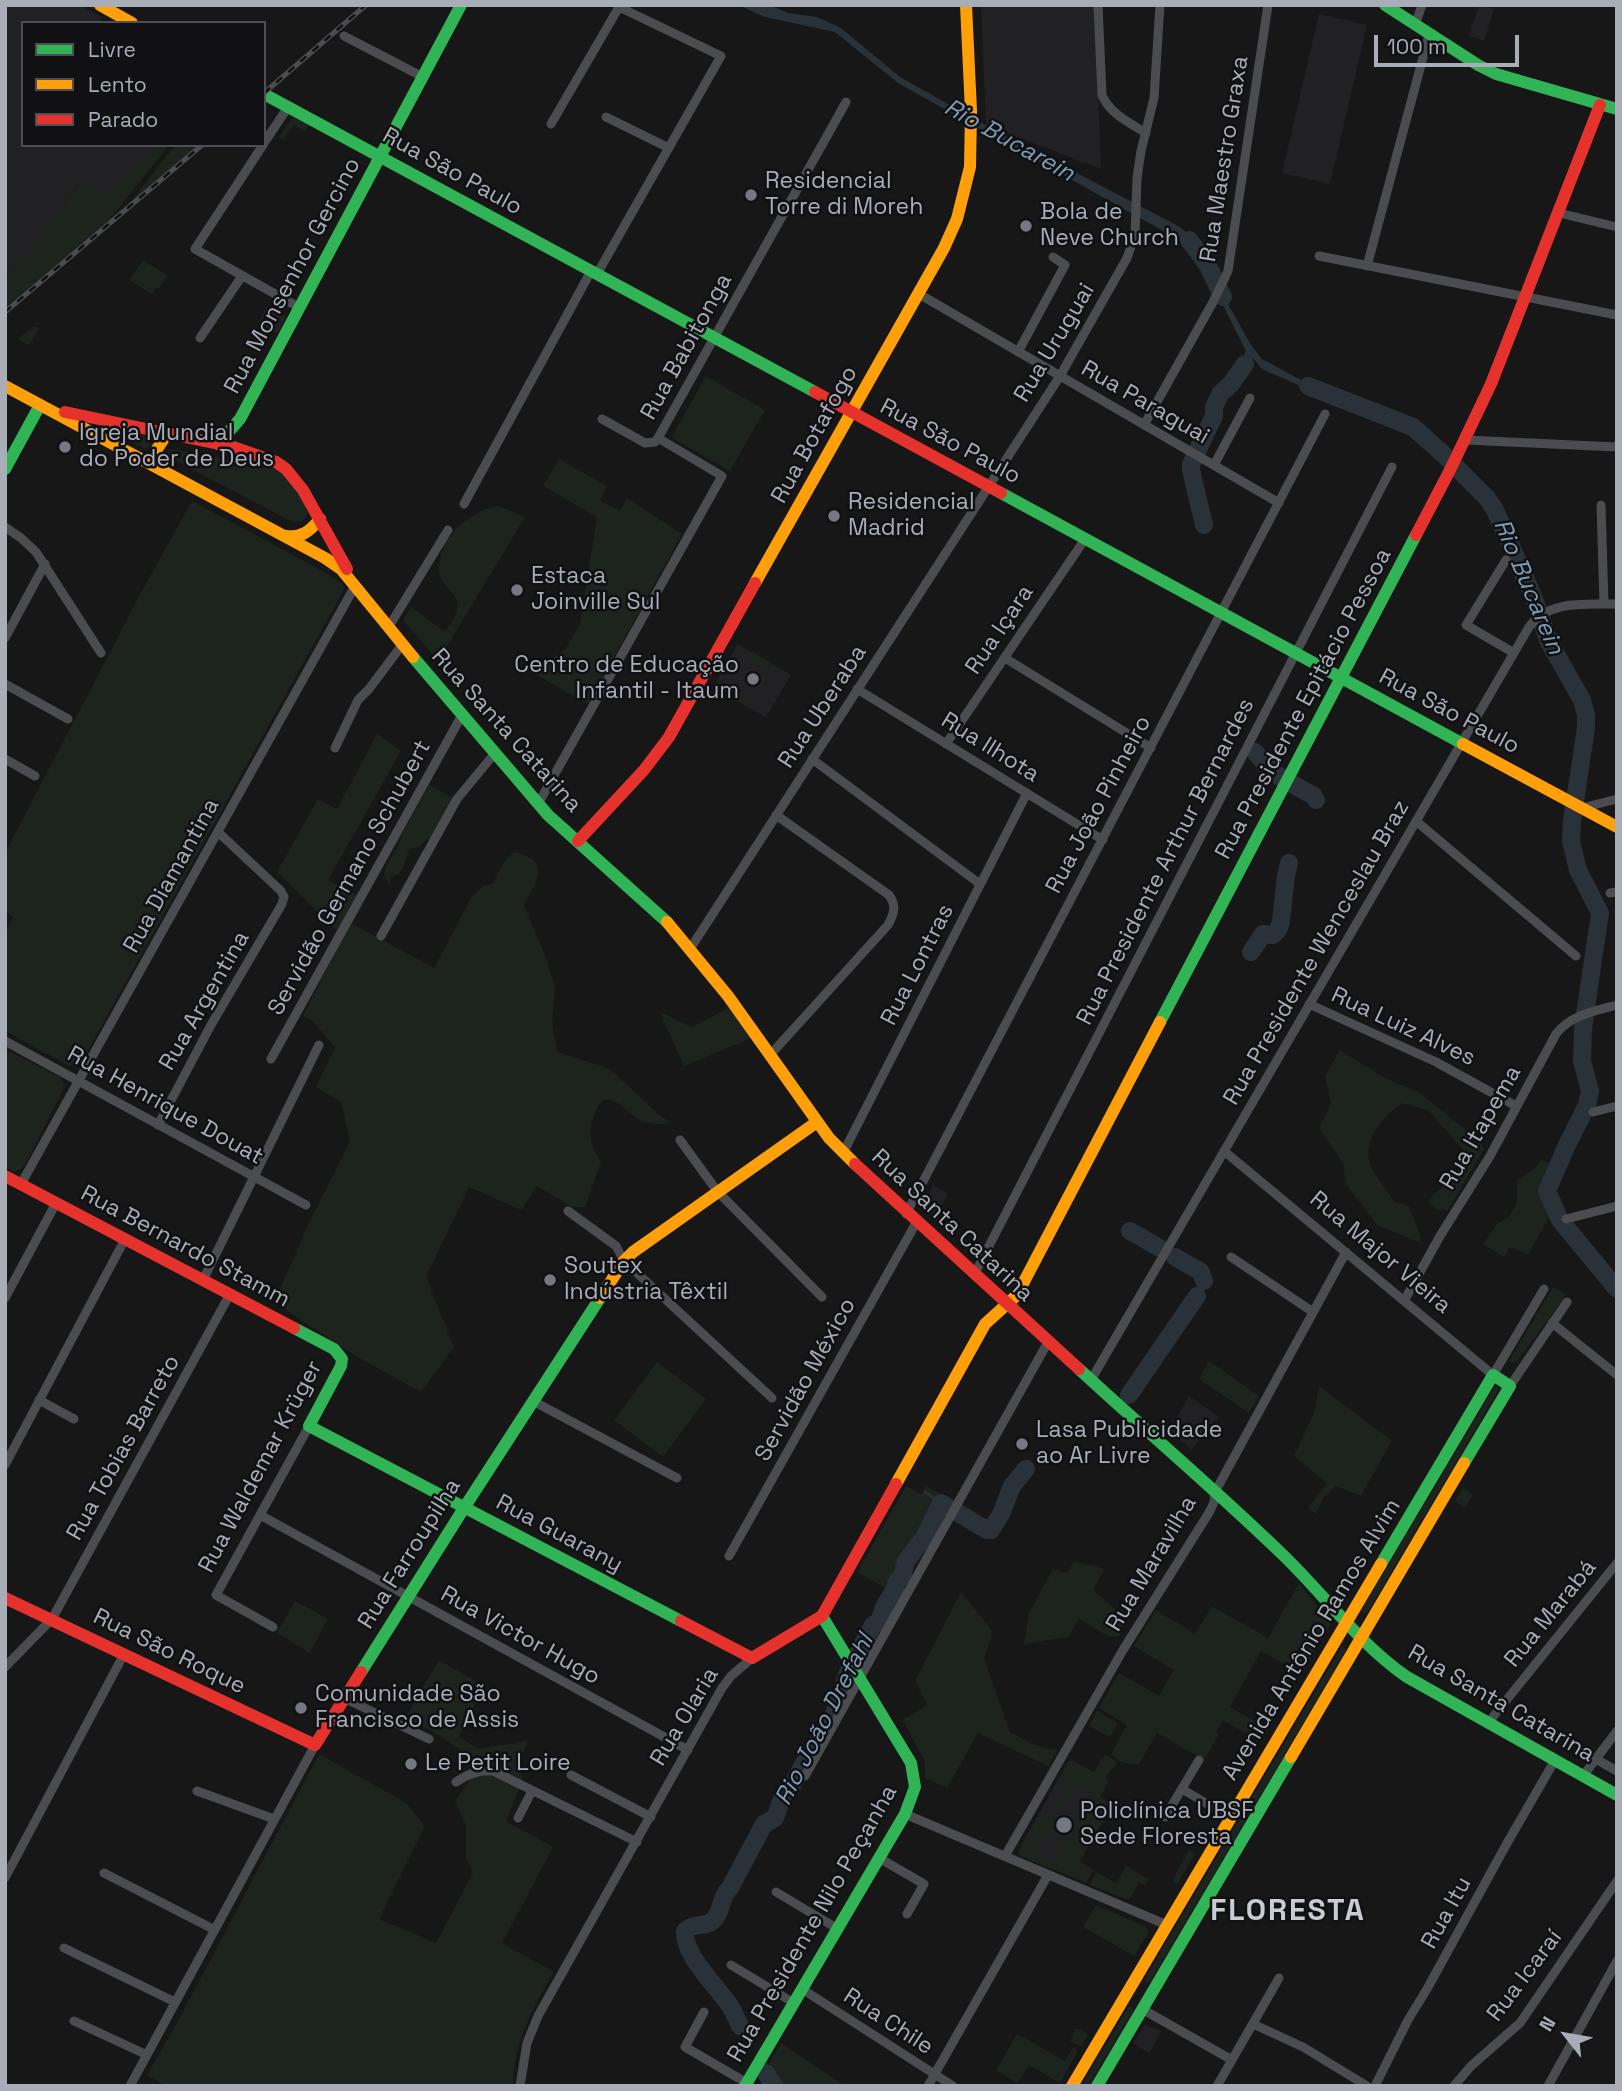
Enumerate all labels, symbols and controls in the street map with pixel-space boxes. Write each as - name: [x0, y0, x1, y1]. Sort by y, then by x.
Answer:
- legend: [21, 21, 266, 147]
- scale bar: [1377, 21, 1522, 65]
- text: 100 m: [1387, 33, 1446, 60]
- text: Livre: [88, 36, 136, 63]
- street label: Rua Maestro Graxa: [1195, 54, 1255, 264]
- text: Lento: [88, 71, 147, 98]
- water label: Rio Bucarein: [939, 93, 1079, 189]
- text: Parado: [88, 106, 158, 133]
- street label: Rua São Paulo: [377, 122, 527, 222]
- street label: Rua Monsenhor Gercino: [219, 153, 367, 399]
- place label: Residencial Torre di Moreh: [765, 168, 923, 222]
- marker: Residencial Torre di Moreh: [743, 187, 759, 203]
- place label: Bola de Neve Church: [1040, 199, 1179, 253]
- marker: Bola de Neve Church: [1018, 218, 1034, 234]
- street label: Rua Babitonga: [635, 269, 739, 425]
- street label: Rua Uruguai: [1009, 279, 1101, 407]
- street label: Rua Paraguai: [1076, 355, 1214, 451]
- street label: Rua Botafogo: [766, 362, 864, 508]
- street label: Rua São Paulo: [875, 393, 1025, 491]
- place label: Igreja Mundial do Poder de Deus: [79, 420, 274, 474]
- marker: Igreja Mundial do Poder de Deus: [57, 439, 73, 455]
- place label: Residencial Madrid: [848, 489, 975, 543]
- marker: Residencial Madrid: [826, 508, 842, 524]
- water label: Rio Bucarein: [1487, 515, 1569, 659]
- street label: Rua Presidente Epitácio Pessoa: [1210, 544, 1398, 864]
- place label: Estaca Joinville Sul: [531, 563, 660, 617]
- street label: Rua Içara: [960, 580, 1040, 680]
- marker: Estaca Joinville Sul: [509, 582, 525, 598]
- street label: Rua Uberaba: [773, 640, 873, 774]
- street label: Rua Santa Catarina: [425, 643, 587, 819]
- place label: Centro de Educação Infantil - Itaum: [514, 652, 739, 706]
- street label: Rua São Paulo: [1374, 663, 1524, 761]
- marker: Centro de Educação Infantil - Itaum: [745, 671, 761, 687]
- street label: Rua Presidente Arthur Bernardes: [1071, 694, 1261, 1030]
- street label: Rua Ilhota: [936, 707, 1044, 789]
- street label: Rua João Pinheiro: [1040, 711, 1158, 899]
- street label: Servidão Germano Schubert: [263, 736, 437, 1020]
- street label: Rua Diamantina: [118, 794, 226, 958]
- street label: Rua Presidente Wenceslau Braz: [1218, 796, 1416, 1110]
- street label: Rua Lontras: [876, 900, 960, 1030]
- street label: Rua Argentina: [154, 926, 256, 1076]
- street label: Rua Luiz Alves: [1327, 982, 1479, 1072]
- street label: Rua Henrique Douat: [62, 1041, 268, 1171]
- street label: Rua Itapema: [1434, 1061, 1528, 1195]
- street label: Rua Santa Catarina: [865, 1144, 1039, 1308]
- street label: Rua Bernardo Stamm: [76, 1180, 294, 1314]
- street label: Rua Major Vieira: [1304, 1186, 1456, 1320]
- place label: Soutex Indústria Têxtil: [564, 1253, 728, 1307]
- marker: Soutex Indústria Têxtil: [542, 1272, 558, 1288]
- street label: Servidão México: [750, 1294, 862, 1466]
- street label: Rua Tobias Barreto: [62, 1350, 186, 1546]
- street label: Rua Waldemar Krüger: [193, 1356, 329, 1578]
- place label: Lasa Publicidade ao Ar Livre: [1036, 1417, 1222, 1471]
- marker: Lasa Publicidade ao Ar Livre: [1014, 1436, 1030, 1452]
- street label: Rua Farroupilha: [353, 1474, 467, 1634]
- street label: Rua Guarany: [491, 1489, 627, 1579]
- street label: Rua Maravilha: [1101, 1491, 1203, 1637]
- street label: Avenida Antônio Ramos Alvim: [1217, 1494, 1407, 1786]
- street label: Rua Marabá: [1499, 1555, 1603, 1673]
- street label: Rua Victor Hugo: [435, 1581, 605, 1691]
- street label: Rua São Roque: [88, 1603, 250, 1701]
- water label: Rio João Drefahl: [769, 1630, 881, 1810]
- street label: Rua Santa Catarina: [1403, 1639, 1599, 1769]
- street label: Rua Olaria: [645, 1663, 725, 1771]
- place label: Comunidade São Francisco de Assis: [315, 1681, 519, 1735]
- marker: Comunidade São Francisco de Assis: [293, 1700, 309, 1716]
- place label: Le Petit Loire: [425, 1750, 571, 1778]
- marker: Le Petit Loire: [403, 1756, 419, 1772]
- street label: Rua Presidente Nilo Peçanha: [722, 1781, 904, 2067]
- place label: Policlínica UBSF Sede Floresta: [1080, 1798, 1254, 1852]
- marker: Policlínica UBSF Sede Floresta: [1054, 1815, 1074, 1835]
- street label: Rua Itu: [1416, 1872, 1478, 1954]
- district label: FLORESTA: [1211, 1894, 1365, 1930]
- street label: Rua Icaraí: [1482, 1925, 1568, 2027]
- street label: Rua Chile: [838, 1983, 938, 2061]
- north arrow: [1531, 2000, 1601, 2070]
- text: N: [1534, 2012, 1562, 2036]

